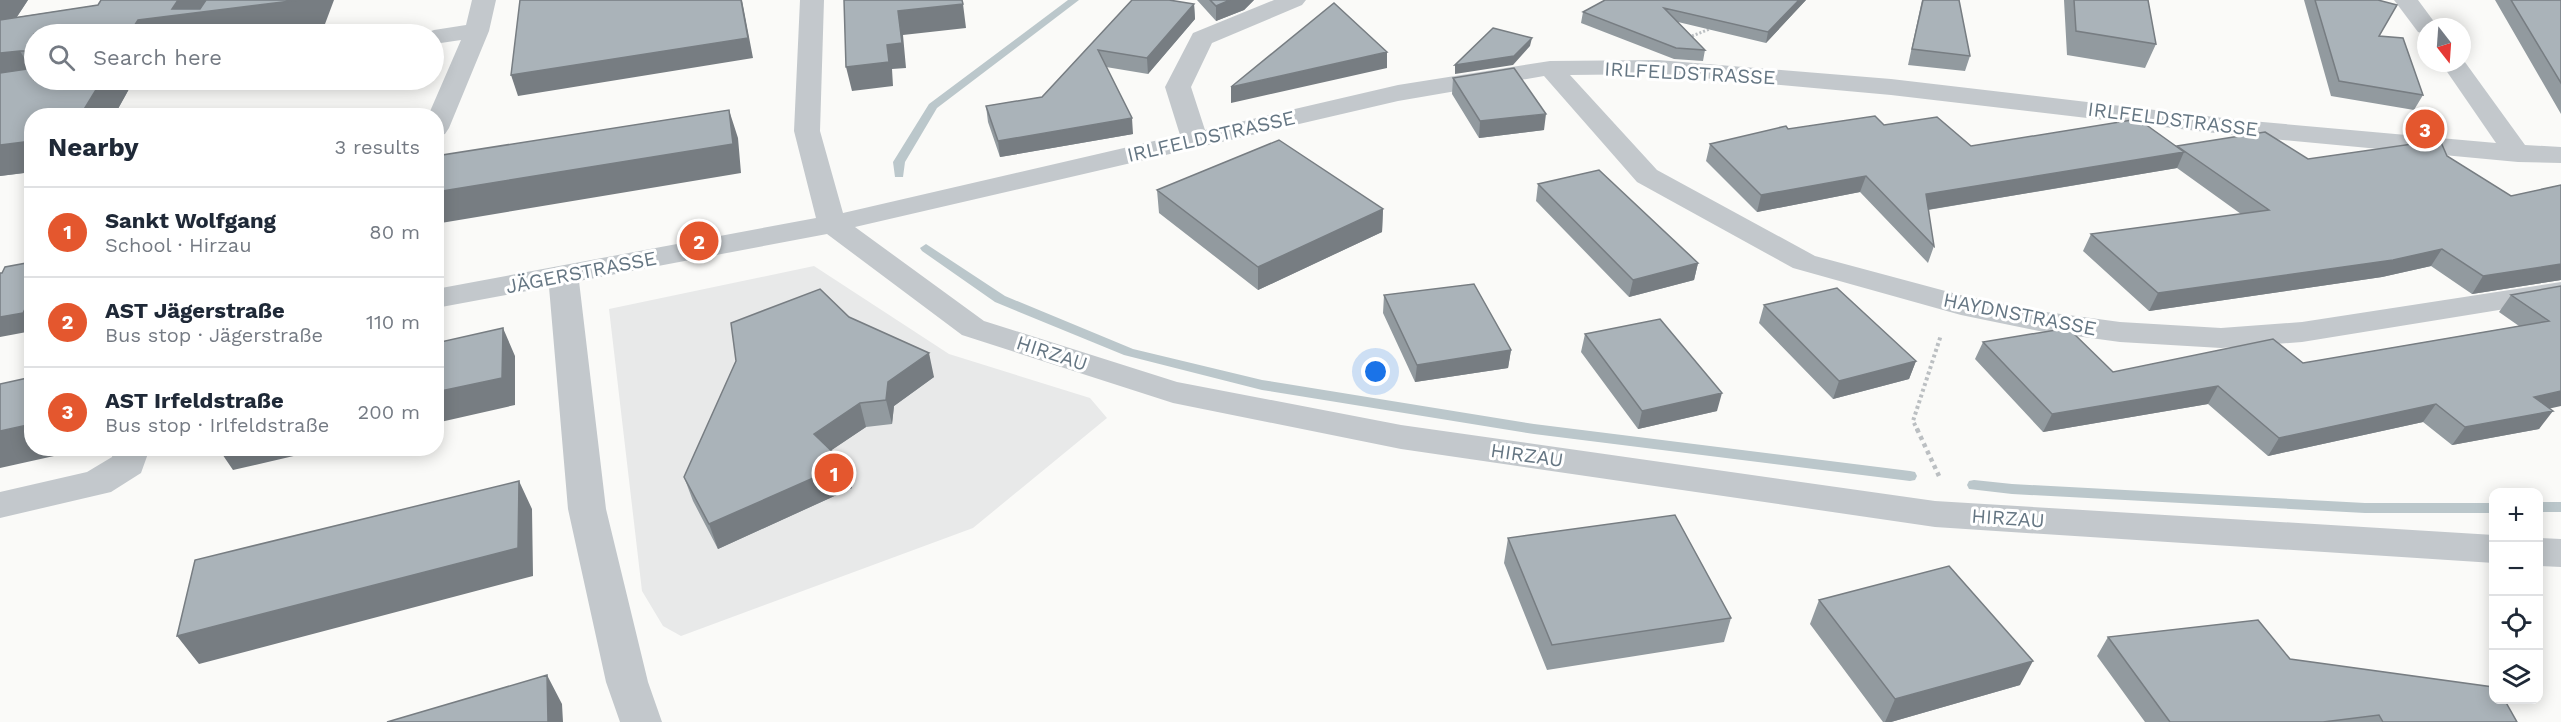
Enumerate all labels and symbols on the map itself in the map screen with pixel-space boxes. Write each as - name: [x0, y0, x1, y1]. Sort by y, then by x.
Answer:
- north arrow: [2417, 18, 2471, 72]
- street label: IRLFELDSTRASSE: [1604, 57, 1776, 89]
- street label: IRLFELDSTRASSE: [2086, 97, 2260, 141]
- street label: IRLFELDSTRASSE: [1125, 105, 1297, 167]
- pin: 3: [2406, 106, 2444, 152]
- pin: 2: [680, 218, 718, 264]
- street label: JÄGERSTRASSE: [504, 246, 658, 298]
- street label: HAYDNSTRASSE: [1941, 287, 2099, 341]
- street label: HIRZAU: [1013, 330, 1091, 376]
- your location: [1361, 357, 1390, 386]
- street label: HIRZAU: [1489, 438, 1565, 472]
- pin: 1: [814, 450, 854, 496]
- street label: HIRZAU: [1971, 503, 2045, 533]

